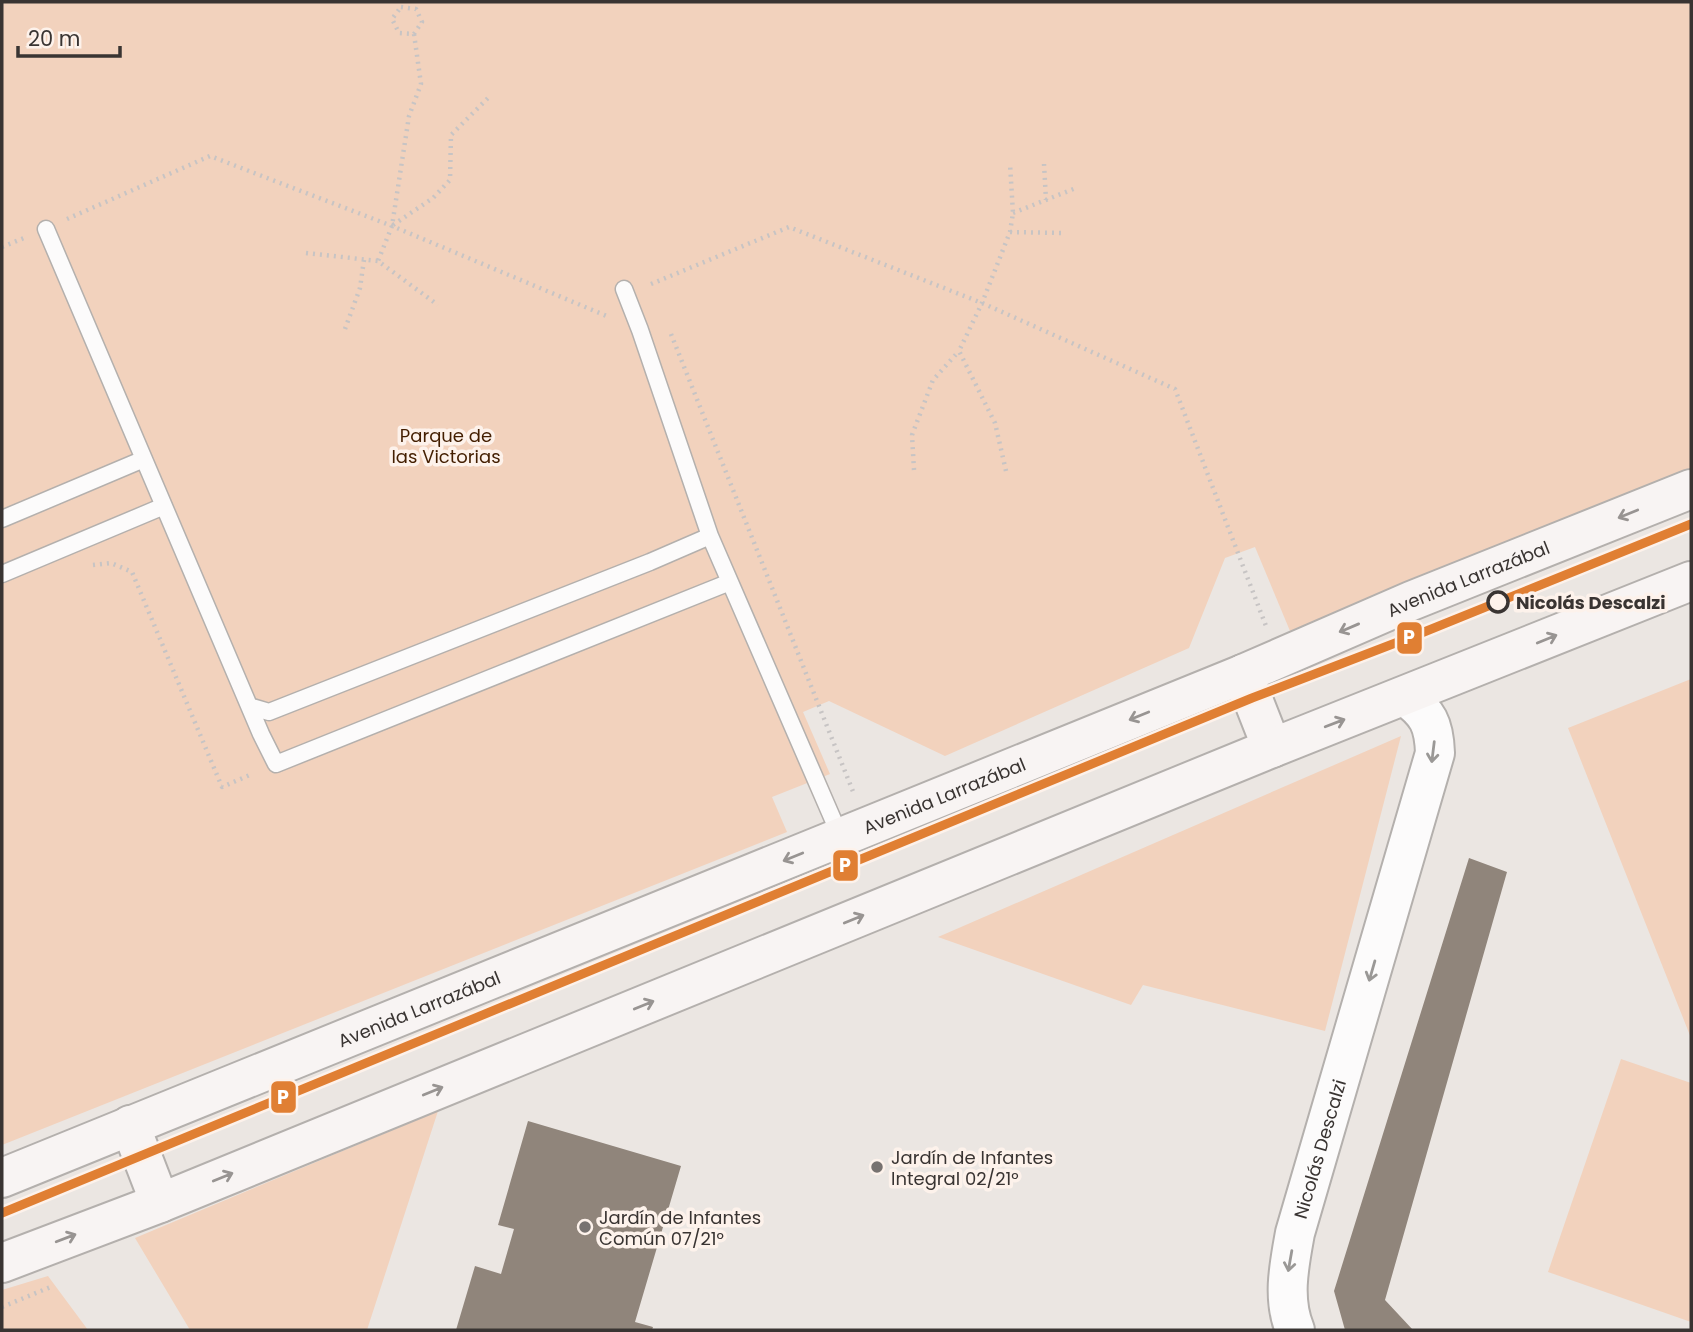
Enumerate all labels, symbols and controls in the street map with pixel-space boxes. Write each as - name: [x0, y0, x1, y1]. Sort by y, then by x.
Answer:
- scale bar: [18, 14, 119, 58]
- text: 20 m: [28, 24, 81, 53]
- park label: Parque de las Victorias: [391, 423, 501, 469]
- one-way arrow: [1618, 509, 1639, 522]
- street label: Avenida Larrazábal: [1383, 534, 1553, 623]
- place label: Nicolás Descalzi: [1516, 590, 1665, 615]
- marker: Nicolás Descalzi: [1487, 591, 1509, 613]
- line badge: P: [1396, 621, 1423, 655]
- one-way arrow: [1339, 622, 1360, 635]
- text: P: [1403, 624, 1415, 651]
- one-way arrow: [1535, 631, 1557, 644]
- one-way arrow: [1129, 710, 1151, 723]
- one-way arrow: [1324, 716, 1346, 728]
- one-way arrow: [1427, 740, 1440, 763]
- street label: Avenida Larrazábal: [859, 751, 1029, 840]
- line badge: P: [832, 849, 859, 882]
- one-way arrow: [782, 852, 804, 865]
- text: P: [839, 852, 851, 879]
- one-way arrow: [843, 911, 865, 924]
- one-way arrow: [1364, 960, 1377, 982]
- street label: Avenida Larrazábal: [334, 964, 504, 1053]
- one-way arrow: [632, 997, 654, 1010]
- street label: Nicolás Descalzi: [1287, 1076, 1352, 1222]
- line badge: P: [270, 1080, 297, 1114]
- text: P: [277, 1084, 289, 1111]
- one-way arrow: [422, 1084, 444, 1097]
- place label: Jardín de Infantes Integral 02/21°: [891, 1145, 1053, 1191]
- marker: Jardín de Infantes Integral 02/21°: [869, 1159, 885, 1175]
- one-way arrow: [211, 1170, 233, 1183]
- place label: Jardín de Infantes Común 07/21°: [599, 1205, 761, 1251]
- marker: Jardín de Infantes Común 07/21°: [577, 1219, 593, 1235]
- one-way arrow: [54, 1231, 76, 1244]
- one-way arrow: [1283, 1249, 1296, 1271]

